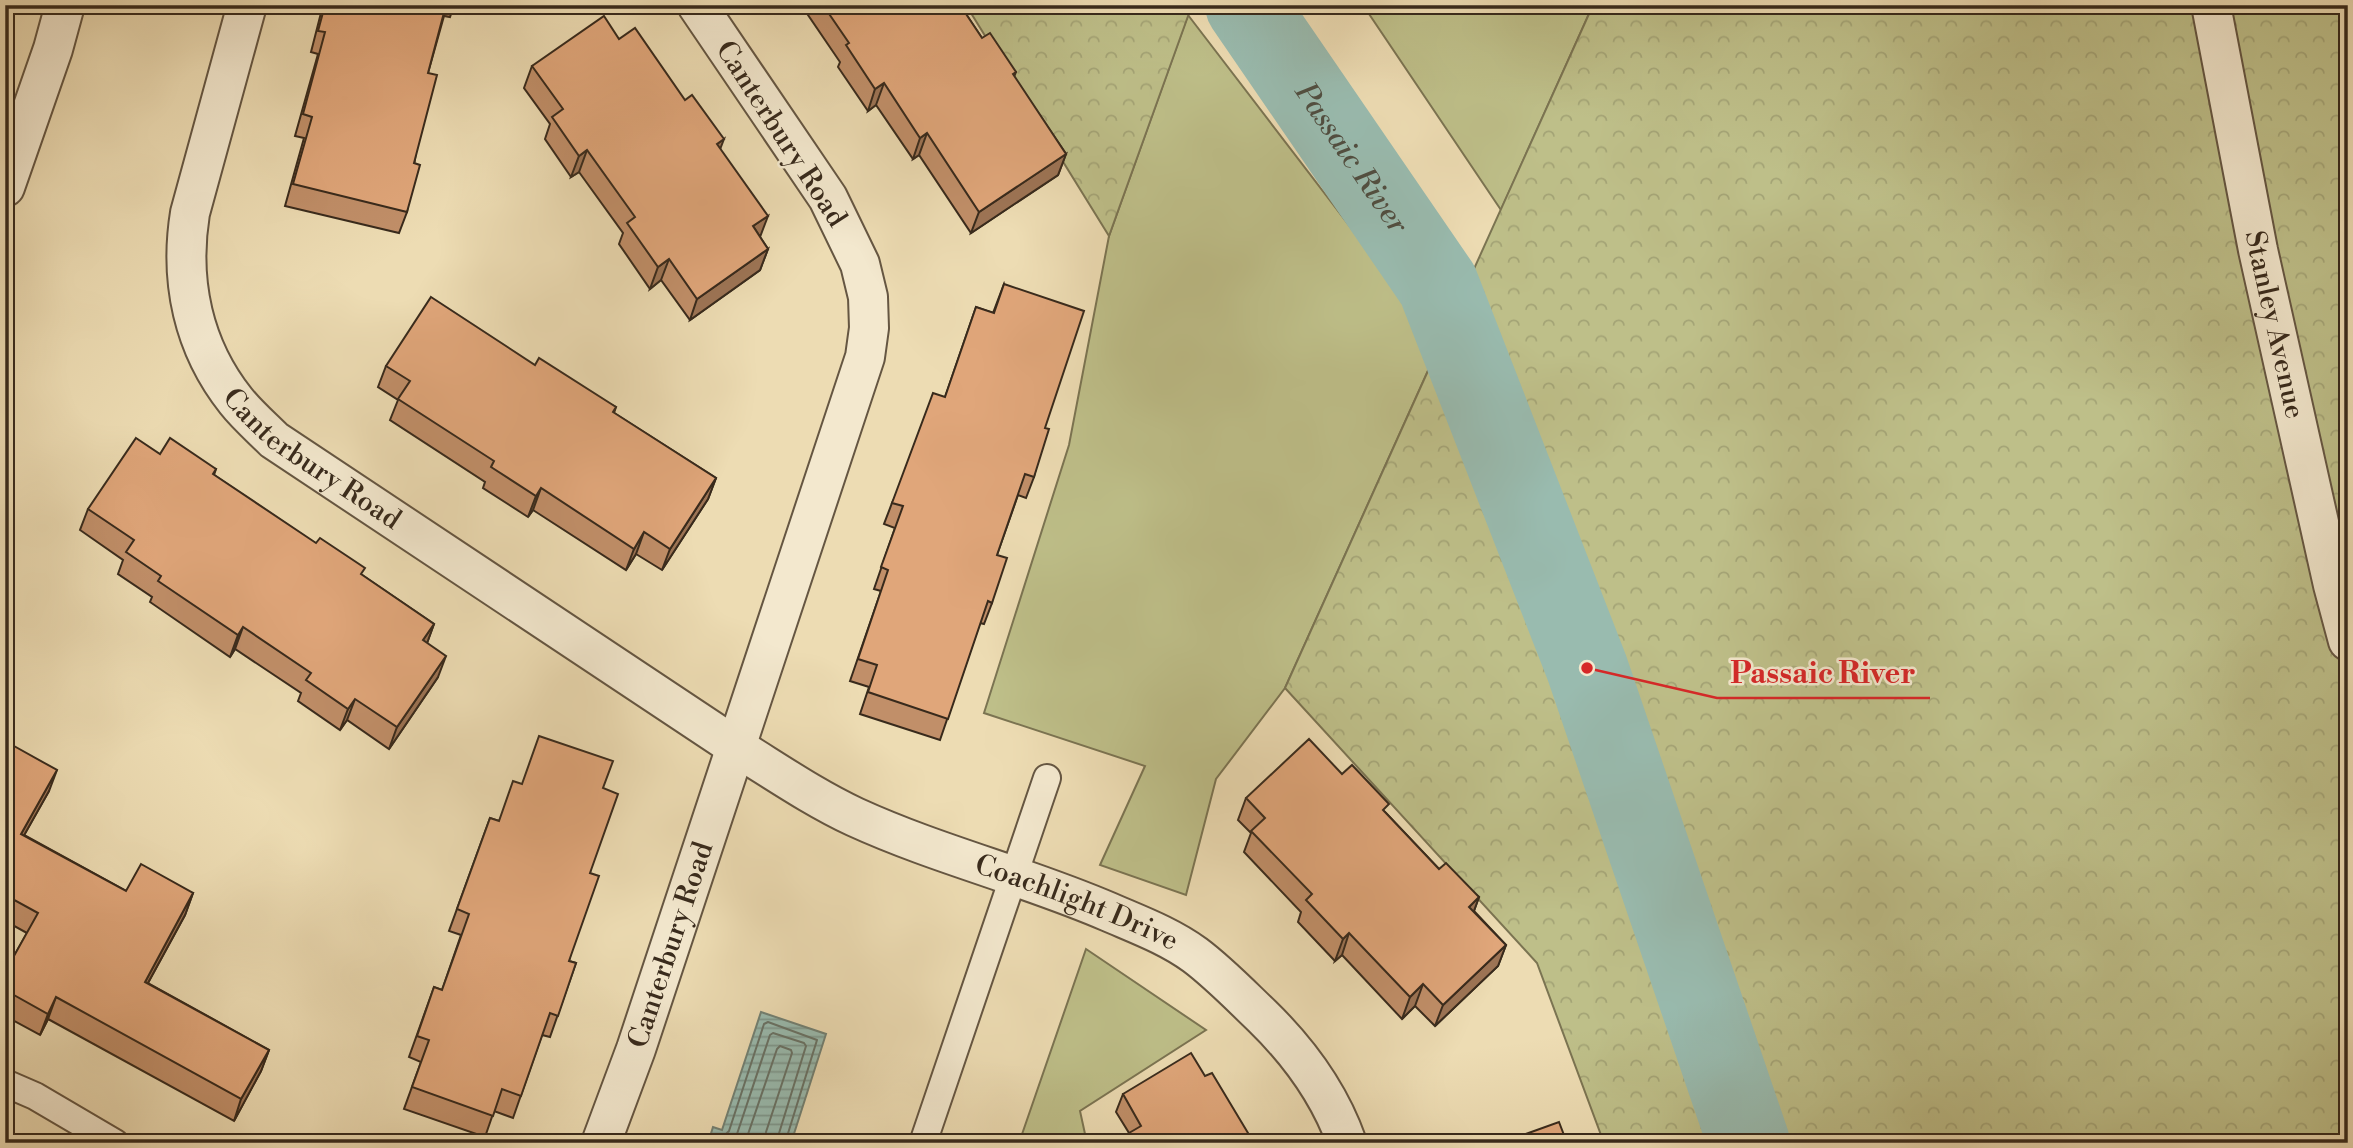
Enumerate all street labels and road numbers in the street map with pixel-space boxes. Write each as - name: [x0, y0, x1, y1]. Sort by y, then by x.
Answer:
- street label: Canterbury Road: [708, 34, 854, 234]
- street label: Stanley Avenue: [2237, 228, 2313, 422]
- street label: Canterbury Road: [215, 381, 408, 537]
- street label: Canterbury Road: [620, 837, 721, 1053]
- street label: Coachlight Drive: [971, 847, 1185, 958]

